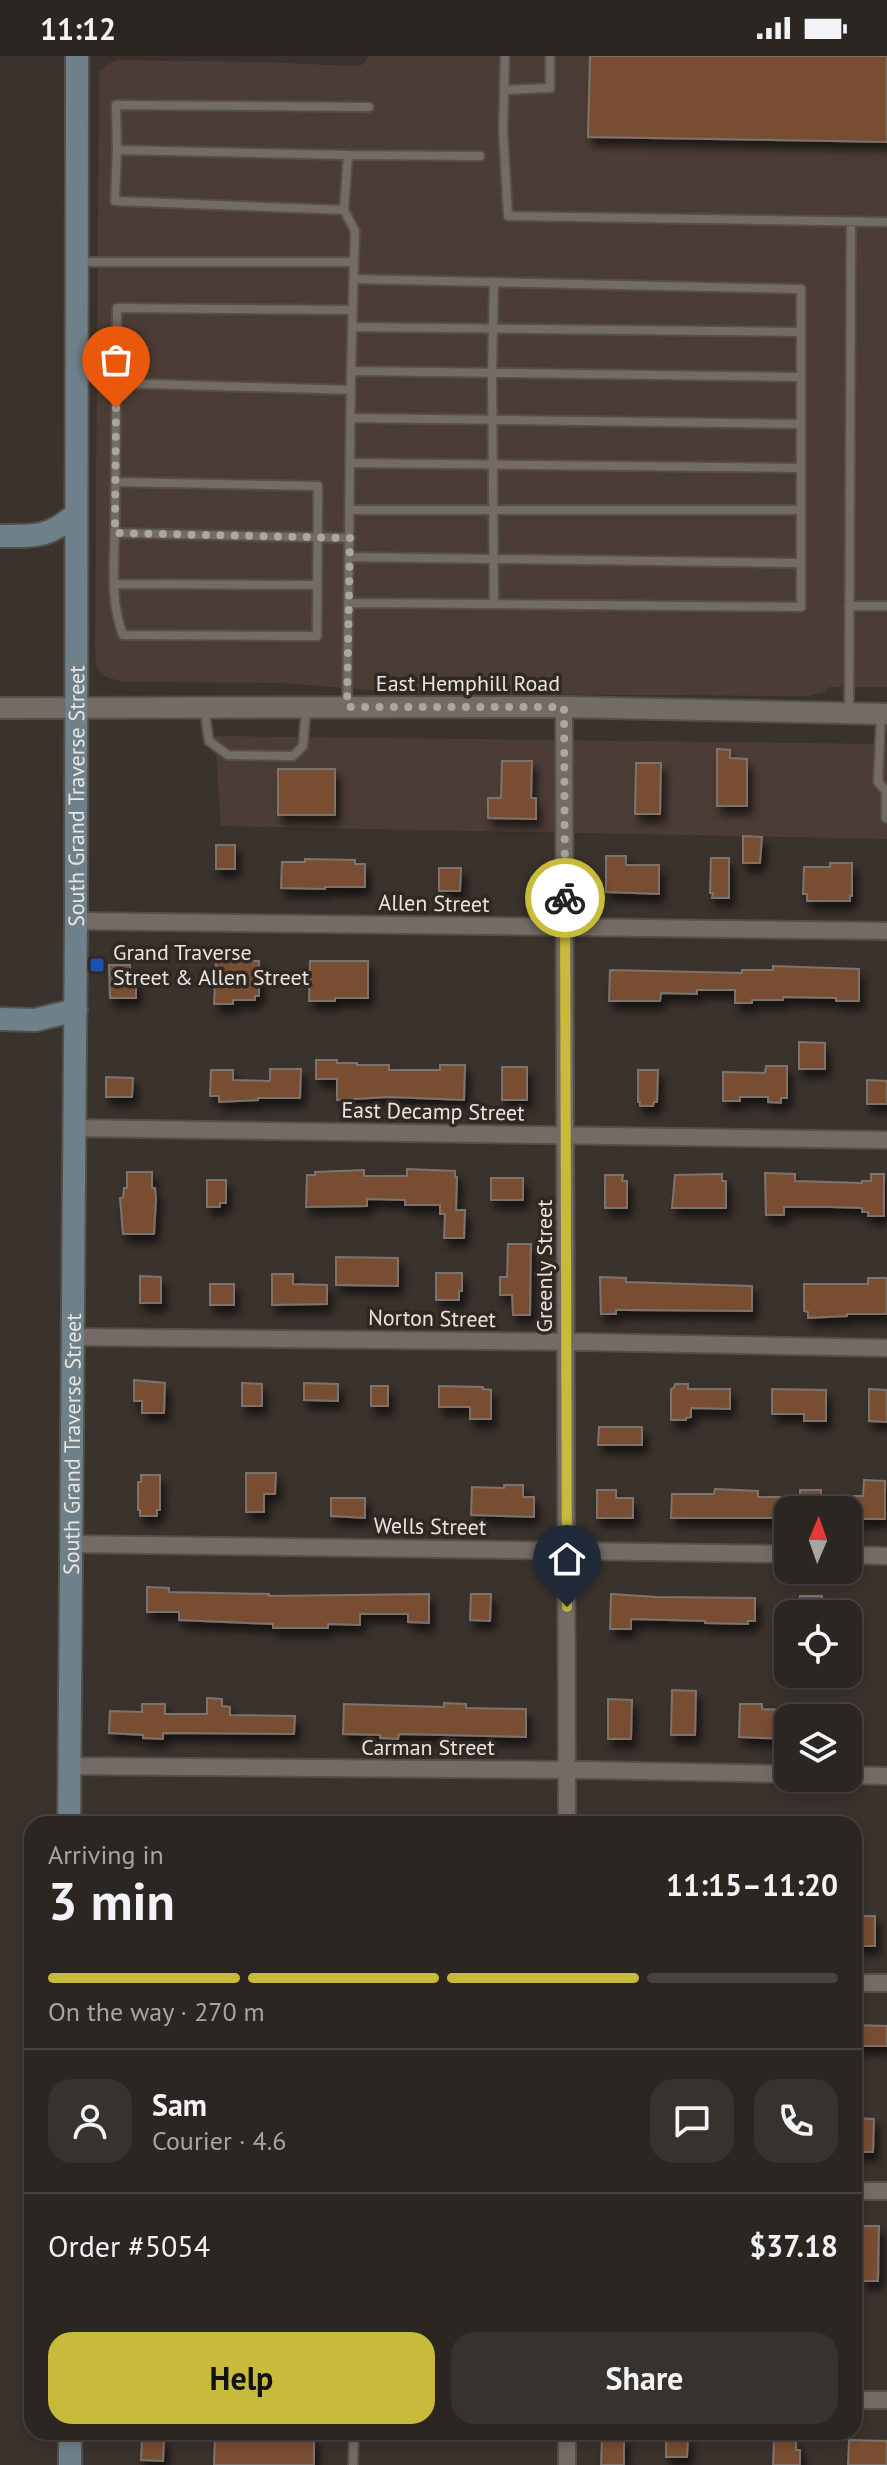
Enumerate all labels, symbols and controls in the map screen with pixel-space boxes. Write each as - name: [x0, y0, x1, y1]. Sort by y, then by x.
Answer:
- text: 11:12: [40, 9, 116, 48]
- pin: [82, 326, 150, 408]
- icon: bag: [94, 338, 138, 382]
- street label: South Grand Traverse Street: [62, 665, 90, 927]
- street label: East Hemphill Road: [376, 669, 560, 697]
- courier: [525, 858, 605, 938]
- icon: bike: [543, 876, 587, 920]
- street label: Allen Street: [378, 888, 490, 918]
- place label: Grand Traverse Street & Allen Street: [113, 938, 310, 991]
- marker: Grand Traverse Street & Allen Street: [88, 956, 106, 974]
- street label: East Decamp Street: [341, 1095, 525, 1127]
- street label: Greenly Street: [530, 1199, 558, 1333]
- street label: Norton Street: [368, 1303, 497, 1333]
- street label: South Grand Traverse Street: [57, 1313, 87, 1575]
- north arrow: [774, 1496, 862, 1584]
- map controls: [774, 1496, 862, 1792]
- street label: Wells Street: [373, 1511, 487, 1541]
- pin: [533, 1525, 601, 1607]
- icon: home: [545, 1537, 589, 1581]
- button: locate: [774, 1600, 862, 1688]
- button: layers: [774, 1704, 862, 1792]
- street label: Carman Street: [361, 1733, 495, 1761]
- text: Arriving in: [48, 1838, 164, 1871]
- text: 11:15–11:20: [666, 1865, 838, 1904]
- text: 3 min: [48, 1867, 175, 1934]
- text: On the way · 270 m: [48, 1995, 265, 2028]
- button: person: [48, 2079, 132, 2163]
- button: chat: [650, 2079, 734, 2163]
- button: phone: [754, 2079, 838, 2163]
- text: Sam: [152, 2085, 207, 2124]
- text: Courier · 4.6: [152, 2124, 286, 2157]
- text: Order #5054: [48, 2226, 210, 2265]
- text: $37.18: [749, 2226, 838, 2265]
- button: Help: [48, 2332, 435, 2424]
- button: Share: [451, 2332, 838, 2424]

